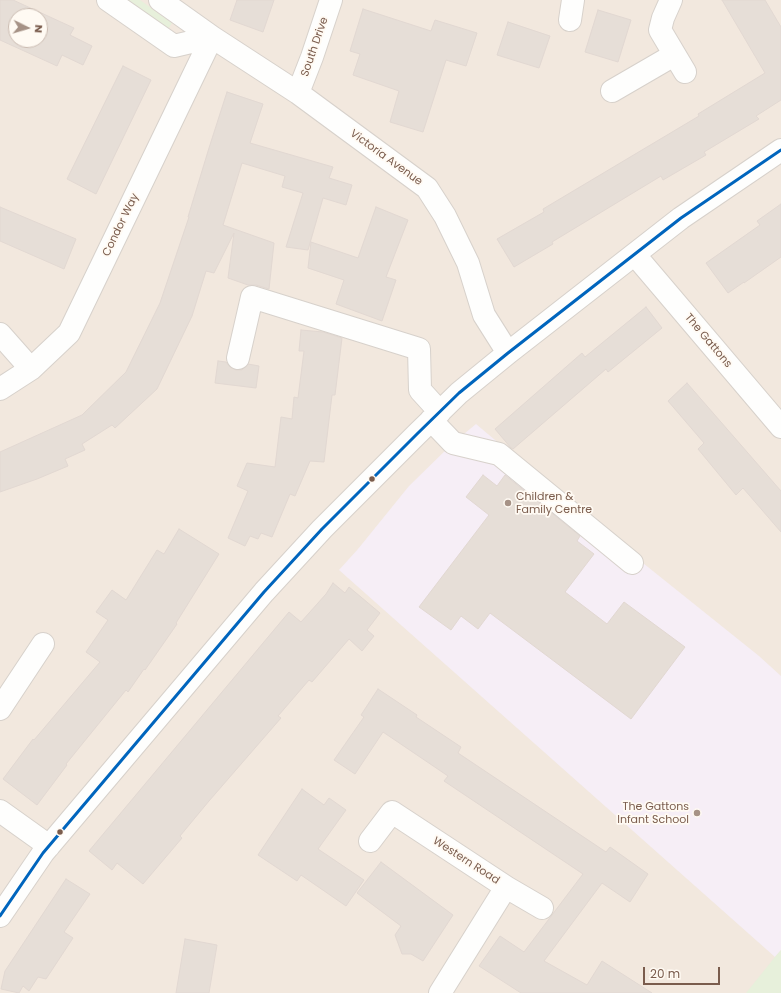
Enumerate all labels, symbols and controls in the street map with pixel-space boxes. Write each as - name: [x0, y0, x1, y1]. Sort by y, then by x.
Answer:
- north arrow: [8, 8, 48, 48]
- street label: South Drive: [299, 15, 331, 79]
- text: N: [31, 24, 47, 34]
- street label: Victoria Avenue: [347, 127, 425, 189]
- street label: Condor Way: [100, 191, 142, 259]
- street label: The Gattons: [682, 311, 734, 371]
- unlabelled marker: [367, 474, 377, 484]
- place label: Children & Family Centre: [516, 490, 592, 516]
- marker: Children & Family Centre: [503, 498, 513, 508]
- place label: The Gattons Infant School: [617, 800, 689, 826]
- marker: The Gattons Infant School: [692, 808, 702, 818]
- unlabelled marker: [55, 827, 65, 837]
- street label: Western Road: [430, 835, 502, 887]
- scale bar: [645, 959, 722, 985]
- text: 20 m: [650, 965, 680, 982]

